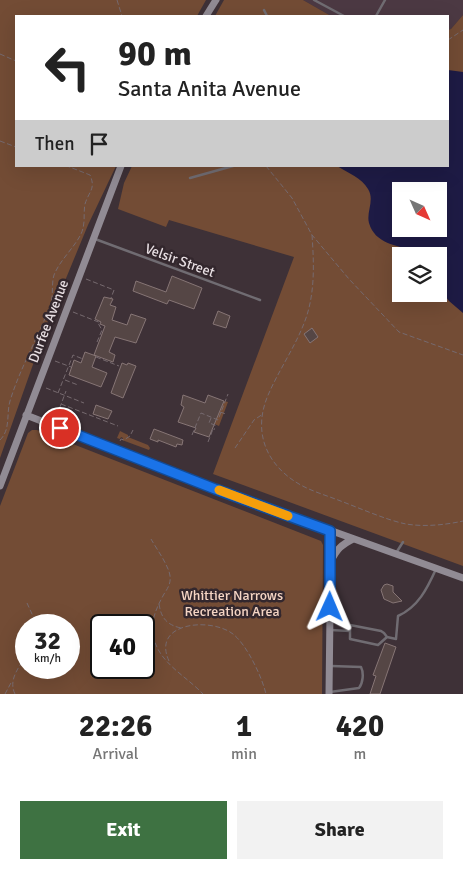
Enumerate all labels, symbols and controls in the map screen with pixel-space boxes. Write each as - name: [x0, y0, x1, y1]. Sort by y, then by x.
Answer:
- text: 90 m: [118, 32, 192, 75]
- icon: left: [35, 35, 100, 100]
- text: Santa Anita Avenue: [118, 75, 301, 102]
- icon: arrive: [85, 130, 113, 158]
- text: Then: [35, 132, 75, 156]
- north arrow: [392, 182, 448, 238]
- map controls: [392, 182, 447, 302]
- street label: Velsir Street: [143, 240, 217, 281]
- button: layers: [392, 247, 447, 302]
- street label: Durfee Avenue: [25, 277, 72, 365]
- pin: [39, 407, 81, 449]
- icon: arrive: [46, 414, 74, 442]
- position arrow: [303, 580, 355, 632]
- park label: Whittier Narrows Recreation Area: [181, 587, 283, 620]
- speed limit sign: 40: [90, 614, 155, 679]
- text: 32: [34, 625, 61, 656]
- text: km/h: [34, 651, 61, 666]
- text: 22:26: [79, 708, 152, 745]
- text: 1: [236, 708, 252, 745]
- text: 420: [336, 708, 384, 745]
- text: Arrival: [92, 744, 139, 764]
- text: min: [231, 744, 257, 764]
- text: m: [354, 744, 366, 764]
- button: Exit: [20, 801, 227, 859]
- button: Share: [237, 801, 443, 859]

